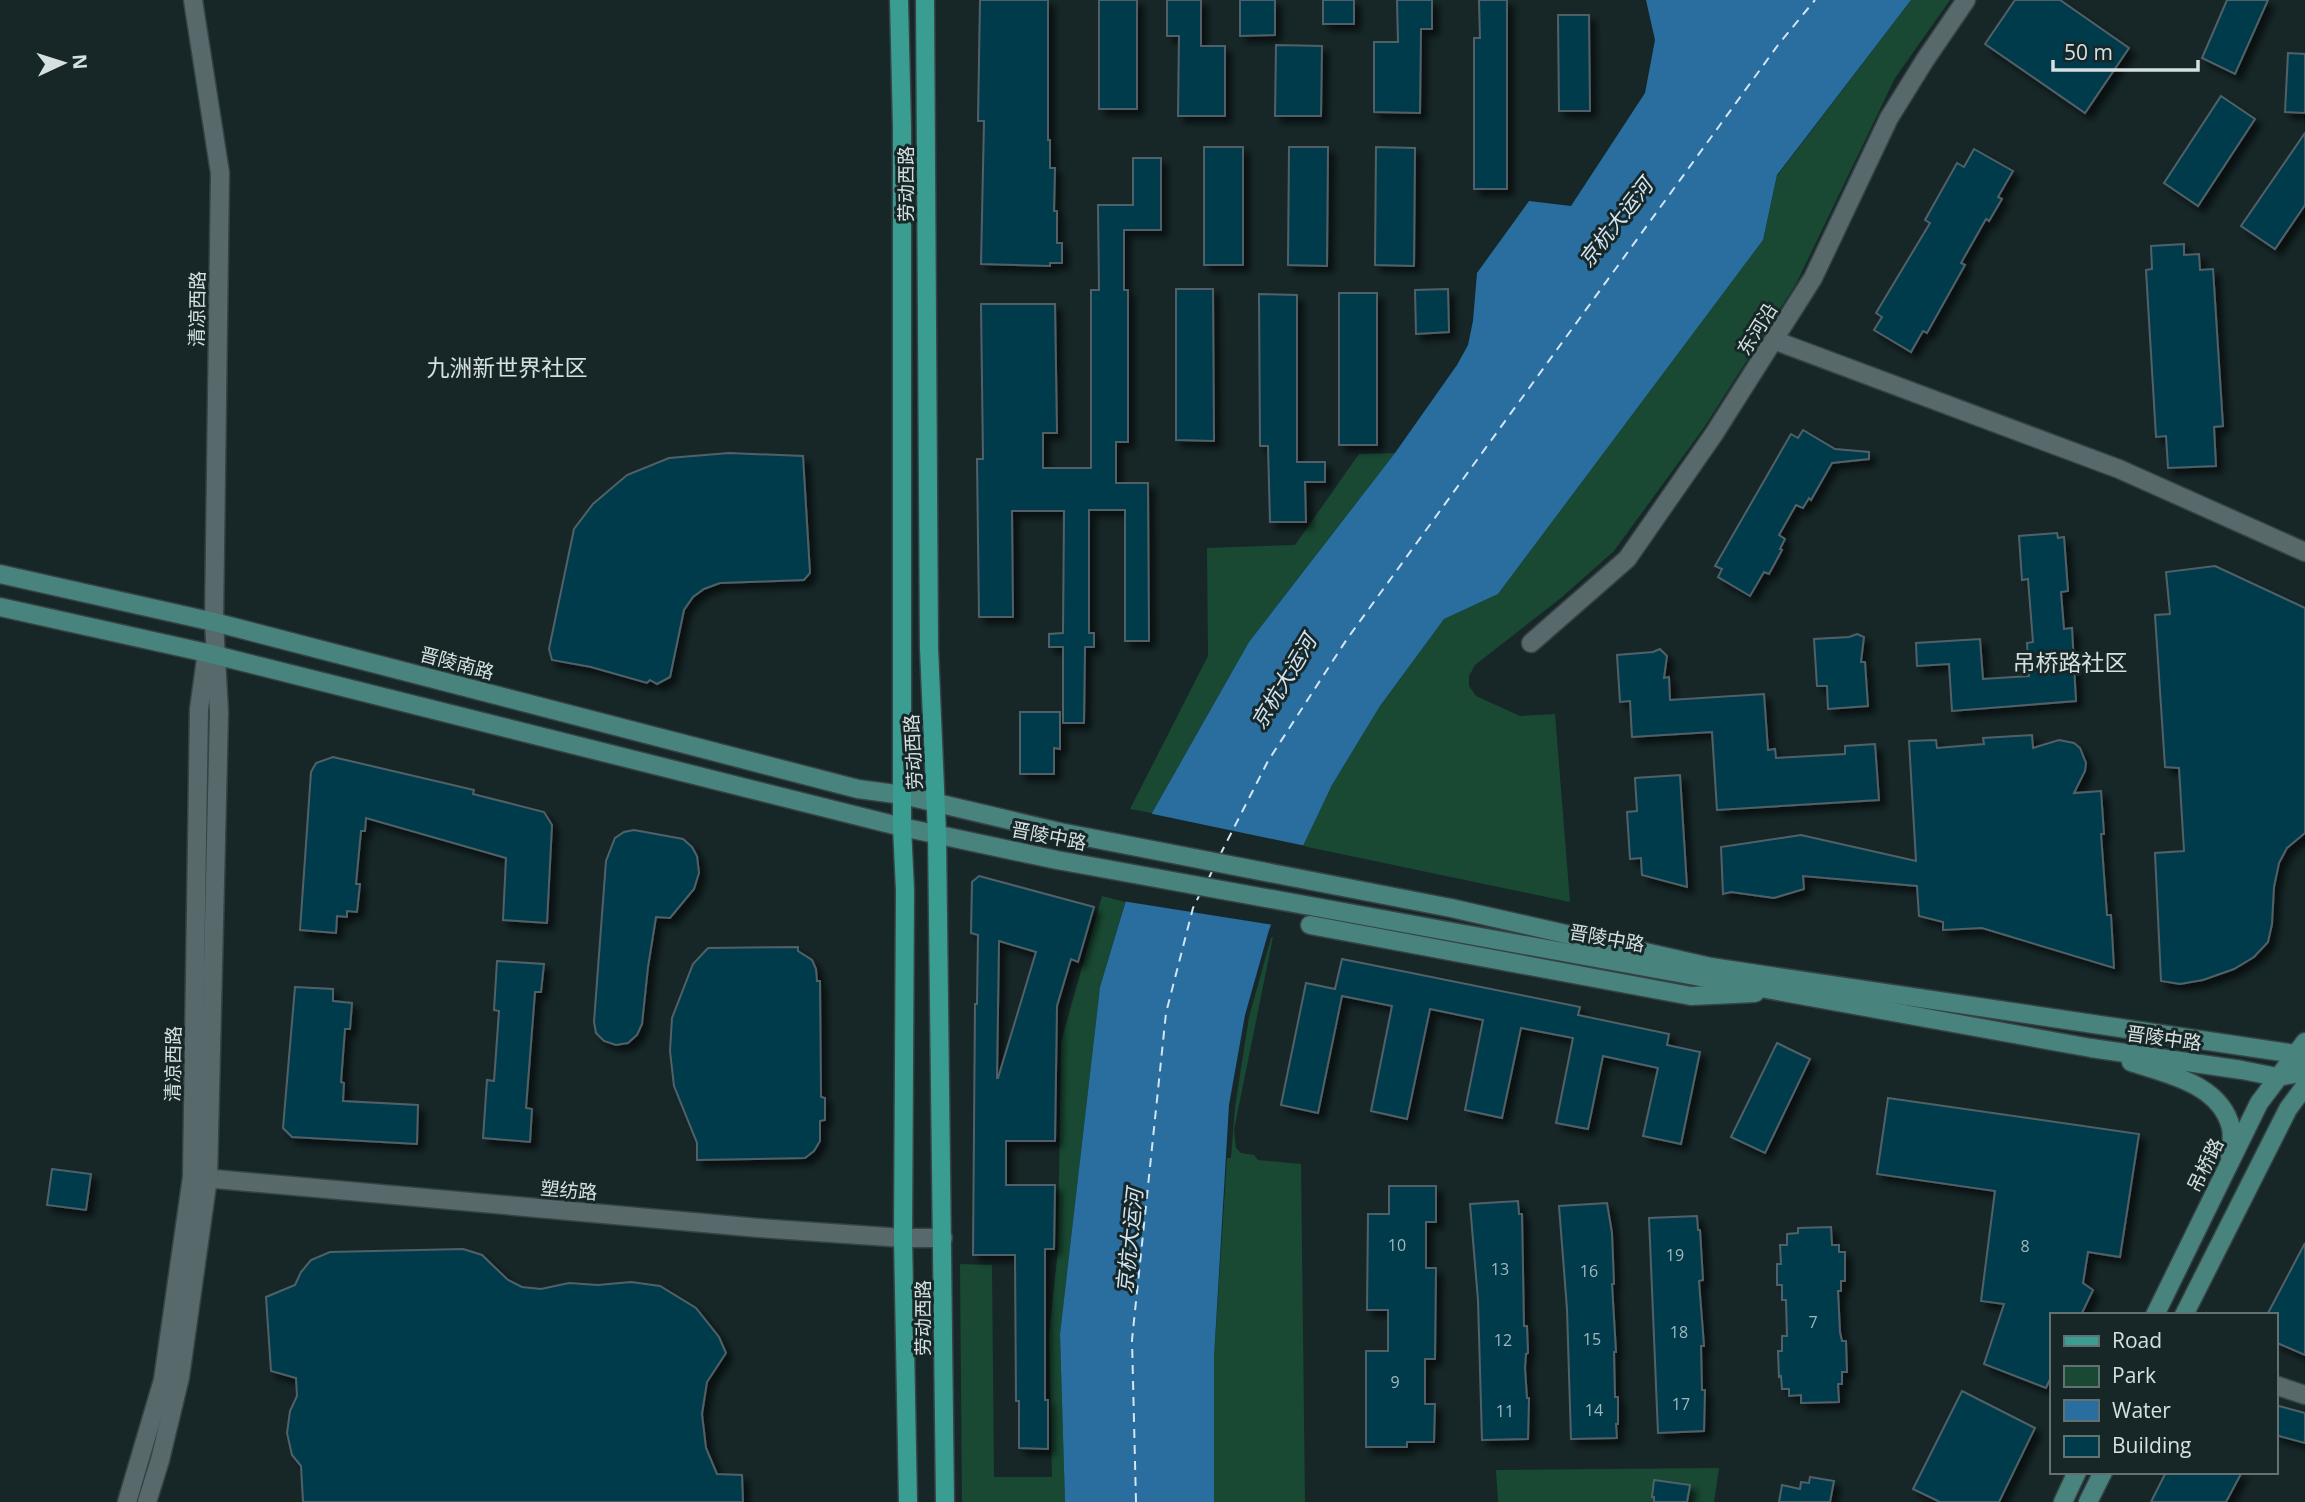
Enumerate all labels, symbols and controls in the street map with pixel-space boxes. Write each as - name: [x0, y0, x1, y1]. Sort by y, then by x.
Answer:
- north arrow: [28, 28, 98, 98]
- scale bar: [2053, 28, 2198, 72]
- text: 50 m: [2064, 38, 2113, 66]
- text: N: [66, 53, 93, 70]
- street label: 劳动西路: [893, 146, 919, 222]
- water label: 京杭大运河: [1572, 169, 1661, 272]
- street label: 清凉西路: [183, 271, 211, 347]
- street label: 东河沿: [1731, 298, 1783, 360]
- district label: 九洲新世界社区: [427, 351, 588, 383]
- water label: 京杭大运河: [1244, 626, 1324, 734]
- street label: 晋陵南路: [417, 641, 497, 685]
- district label: 吊桥路社区: [2013, 646, 2128, 678]
- street label: 劳动西路: [898, 713, 928, 791]
- street label: 晋陵中路: [1009, 816, 1089, 856]
- street label: 晋陵中路: [1567, 919, 1647, 957]
- street label: 晋陵中路: [2125, 1020, 2203, 1056]
- street label: 清凉西路: [159, 1026, 187, 1102]
- street label: 吊桥路: [2181, 1134, 2229, 1196]
- street label: 塑纺路: [539, 1175, 599, 1205]
- water label: 京杭大运河: [1110, 1183, 1149, 1295]
- house number: 10: [1388, 1234, 1406, 1256]
- house number: 8: [2020, 1235, 2030, 1257]
- house number: 19: [1666, 1244, 1684, 1266]
- house number: 13: [1491, 1258, 1509, 1280]
- house number: 16: [1580, 1260, 1598, 1282]
- street label: 劳动西路: [910, 1280, 936, 1356]
- house number: 7: [1808, 1311, 1818, 1333]
- legend: [2050, 1313, 2277, 1474]
- house number: 18: [1670, 1321, 1688, 1343]
- text: Road: [2112, 1326, 2162, 1354]
- house number: 15: [1583, 1328, 1601, 1350]
- house number: 12: [1494, 1329, 1512, 1351]
- text: Park: [2112, 1361, 2156, 1389]
- house number: 9: [1390, 1371, 1400, 1393]
- house number: 17: [1672, 1393, 1690, 1415]
- text: Water: [2112, 1396, 2171, 1424]
- house number: 14: [1585, 1399, 1603, 1421]
- house number: 11: [1496, 1400, 1514, 1422]
- text: Building: [2112, 1431, 2191, 1459]

